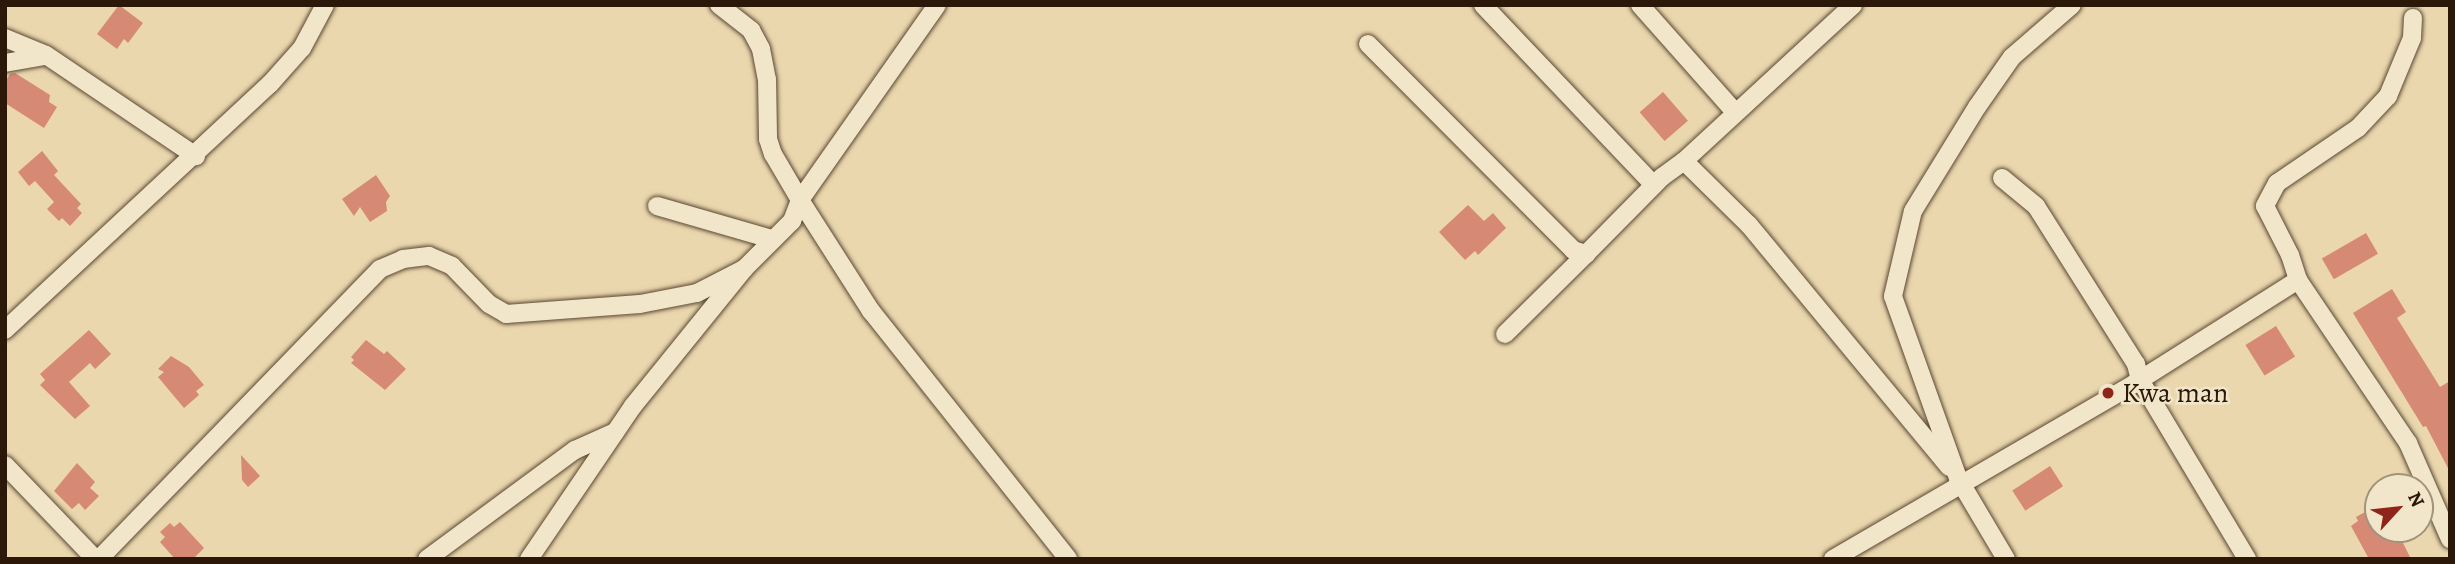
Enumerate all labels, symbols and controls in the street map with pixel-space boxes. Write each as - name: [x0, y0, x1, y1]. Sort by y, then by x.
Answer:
- place label: Kwa man: [2122, 376, 2228, 410]
- marker: Kwa man: [2100, 385, 2116, 401]
- north arrow: [2364, 473, 2434, 543]
- text: N: [2401, 487, 2431, 511]

